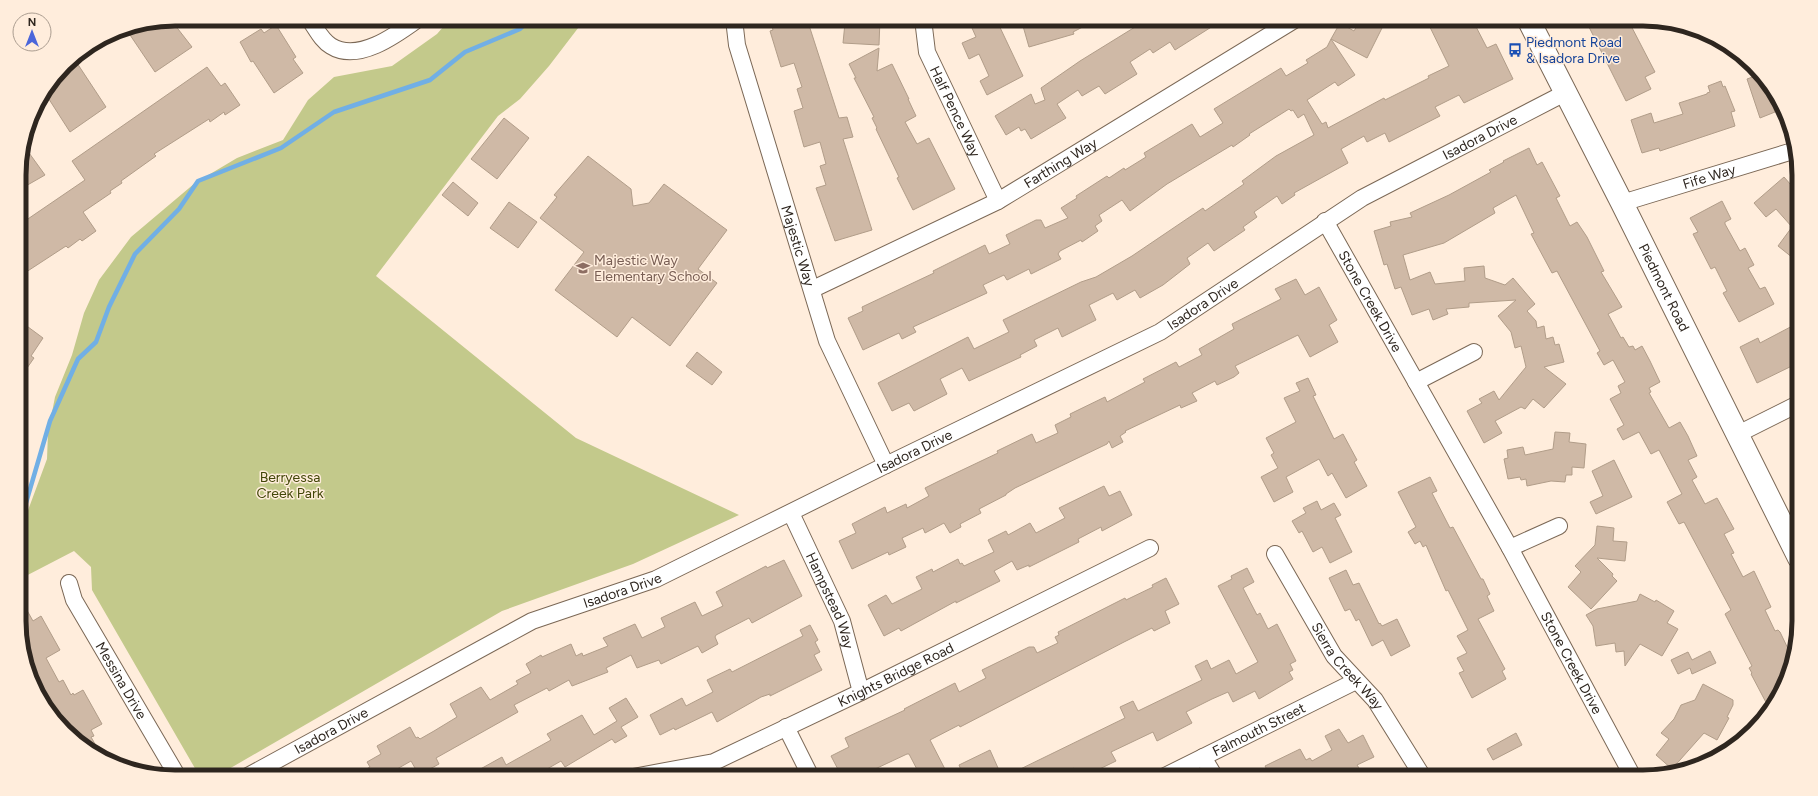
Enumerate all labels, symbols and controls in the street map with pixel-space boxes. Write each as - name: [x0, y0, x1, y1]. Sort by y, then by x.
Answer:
- north arrow: [12, 12, 52, 52]
- text: N: [28, 16, 36, 29]
- place label: Piedmont Road & Isadora Drive: [1526, 34, 1622, 67]
- bus stop icon: Piedmont Road & Isadora Drive: [1507, 42, 1523, 58]
- street label: Half Pence Way: [926, 63, 984, 160]
- street label: Isadora Drive: [1440, 111, 1520, 163]
- street label: Farthing Way: [1021, 134, 1101, 192]
- street label: Fife Way: [1681, 160, 1738, 193]
- street label: Majestic Way: [778, 203, 819, 289]
- street label: Piedmont Road: [1635, 241, 1693, 334]
- street label: Stone Creek Drive: [1335, 247, 1406, 355]
- place label: Majestic Way Elementary School: [594, 252, 712, 285]
- school or university icon: Majestic Way Elementary School: [575, 260, 591, 276]
- street label: Isadora Drive: [1164, 274, 1241, 333]
- street label: Isadora Drive: [874, 426, 955, 477]
- park label: Berryessa Creek Park: [257, 469, 324, 502]
- street label: Hampstead Way: [802, 549, 858, 651]
- street label: Isadora Drive: [581, 569, 665, 612]
- street label: Stone Creek Drive: [1537, 609, 1606, 717]
- street label: Sierra Creek Way: [1308, 619, 1388, 713]
- street label: Messina Drive: [92, 639, 151, 722]
- street label: Knights Bridge Road: [835, 639, 956, 710]
- street label: Falmouth Street: [1210, 699, 1308, 760]
- street label: Isadora Drive: [291, 703, 371, 758]

